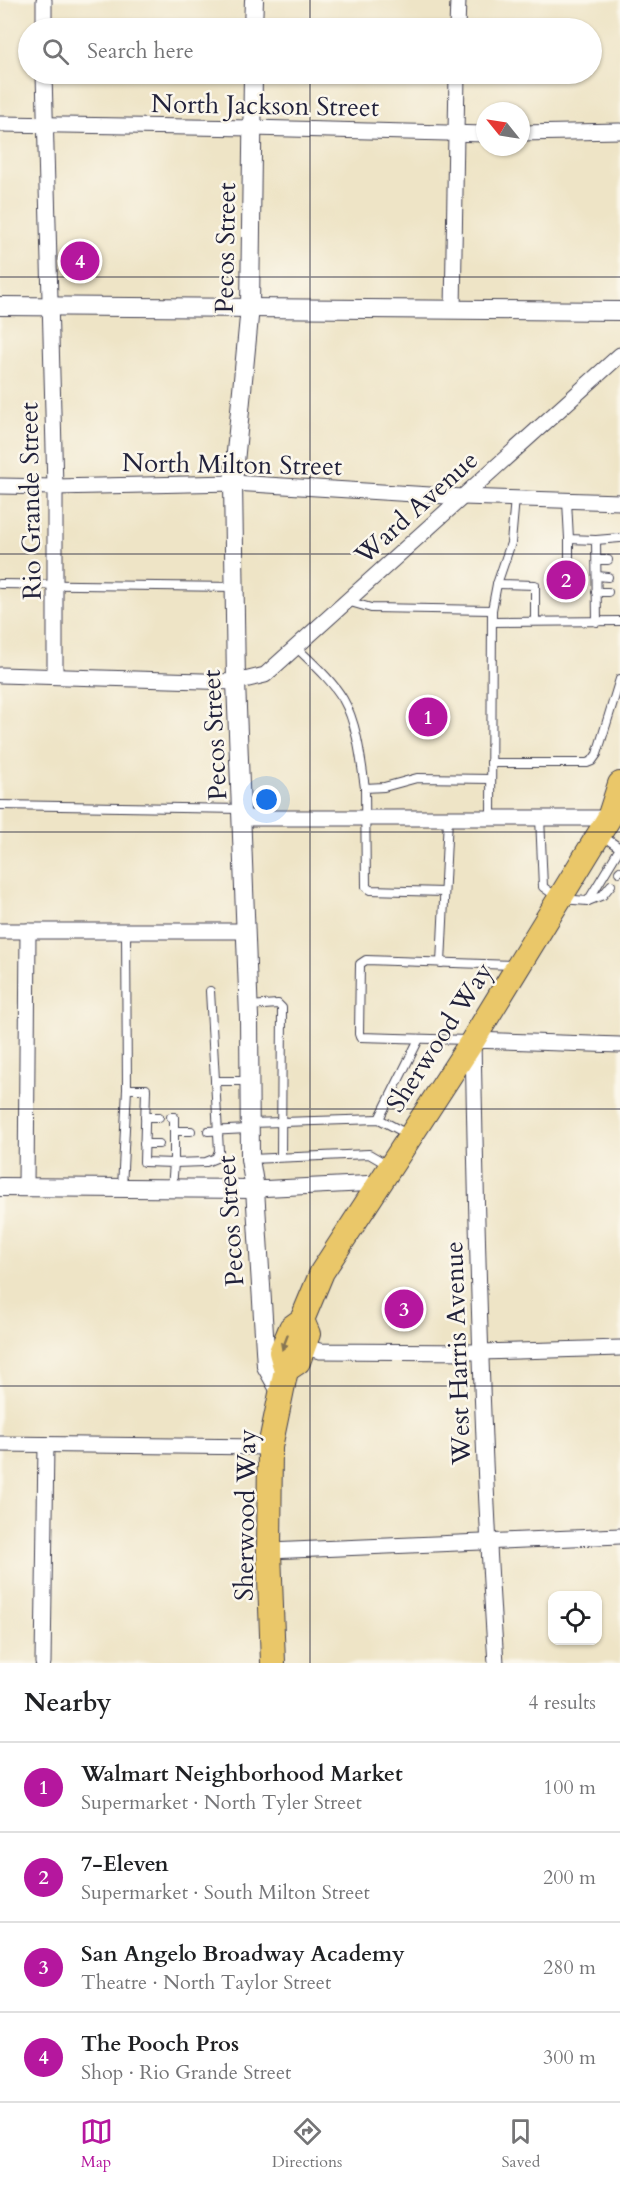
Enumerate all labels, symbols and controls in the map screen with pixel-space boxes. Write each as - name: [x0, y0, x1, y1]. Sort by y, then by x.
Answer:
- search box: [18, 18, 602, 84]
- icon: search: [39, 35, 72, 68]
- text: Search here: [87, 36, 194, 66]
- street label: North Jackson Street: [151, 86, 379, 125]
- north arrow: [476, 102, 530, 156]
- street label: Pecos Street: [207, 182, 244, 314]
- pin: 4: [60, 238, 100, 284]
- street label: Rio Grande Street: [11, 402, 50, 600]
- street label: Ward Avenue: [346, 443, 485, 573]
- street label: North Milton Street: [122, 445, 342, 484]
- pin: 2: [546, 558, 586, 602]
- street label: Pecos Street: [194, 668, 235, 801]
- pin: 1: [408, 694, 448, 740]
- your location: [252, 785, 281, 814]
- street label: Sherwood Way: [378, 955, 501, 1119]
- street label: Pecos Street: [208, 1154, 253, 1288]
- street label: West Harris Avenue: [436, 1241, 479, 1466]
- pin: 3: [384, 1286, 424, 1332]
- one-way arrow: [280, 1333, 289, 1351]
- street label: Sherwood Way: [227, 1428, 265, 1601]
- map controls: [548, 1591, 602, 1645]
- button: locate: [548, 1591, 602, 1645]
- text: Nearby: [24, 1685, 112, 1720]
- text: 4 results: [528, 1689, 596, 1716]
- text: Walmart Neighborhood Market: [81, 1759, 403, 1789]
- text: 1: [38, 1774, 49, 1801]
- text: 100 m: [543, 1774, 596, 1801]
- text: Supermarket · North Tyler Street: [81, 1789, 362, 1816]
- text: 7-Eleven: [81, 1849, 169, 1879]
- text: 2: [38, 1864, 49, 1891]
- text: 200 m: [543, 1864, 596, 1891]
- text: Supermarket · South Milton Street: [81, 1879, 370, 1906]
- text: San Angelo Broadway Academy: [81, 1939, 405, 1969]
- text: 3: [38, 1954, 49, 1981]
- text: 280 m: [543, 1954, 596, 1981]
- text: Theatre · North Taylor Street: [81, 1969, 331, 1996]
- text: The Pooch Pros: [81, 2029, 239, 2059]
- text: 4: [38, 2044, 49, 2071]
- text: 300 m: [543, 2044, 596, 2071]
- text: Shop · Rio Grande Street: [81, 2059, 291, 2086]
- tab: Map: [80, 2115, 113, 2173]
- tab: Directions: [272, 2115, 342, 2173]
- tab: Saved: [502, 2115, 540, 2173]

